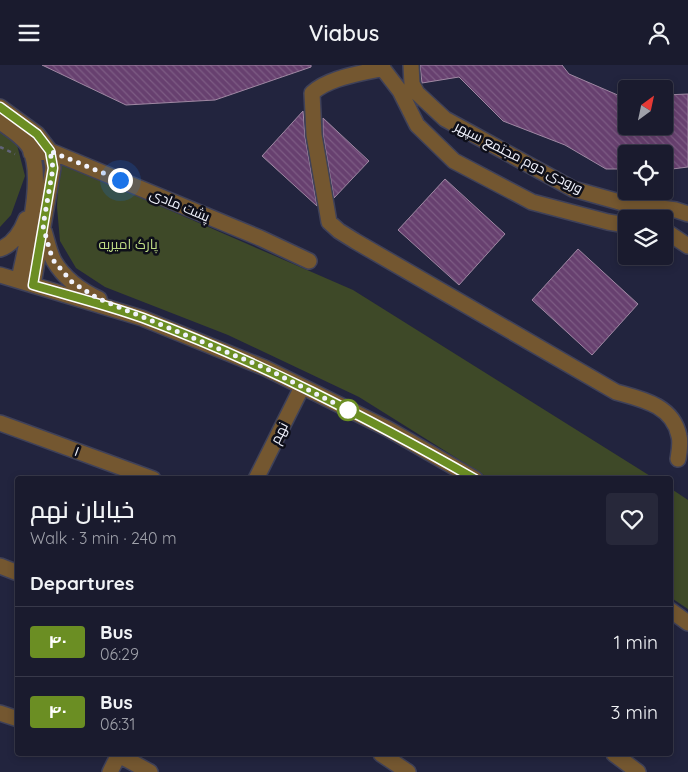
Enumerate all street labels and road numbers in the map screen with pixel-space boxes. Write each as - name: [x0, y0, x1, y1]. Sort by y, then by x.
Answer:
- street label: ورودی دوم مجتمع سپهر: [450, 116, 586, 198]
- street label: پشت مادی: [147, 184, 213, 227]
- street label: نهم: [266, 419, 293, 447]
- street label: ۱: [72, 442, 82, 460]

